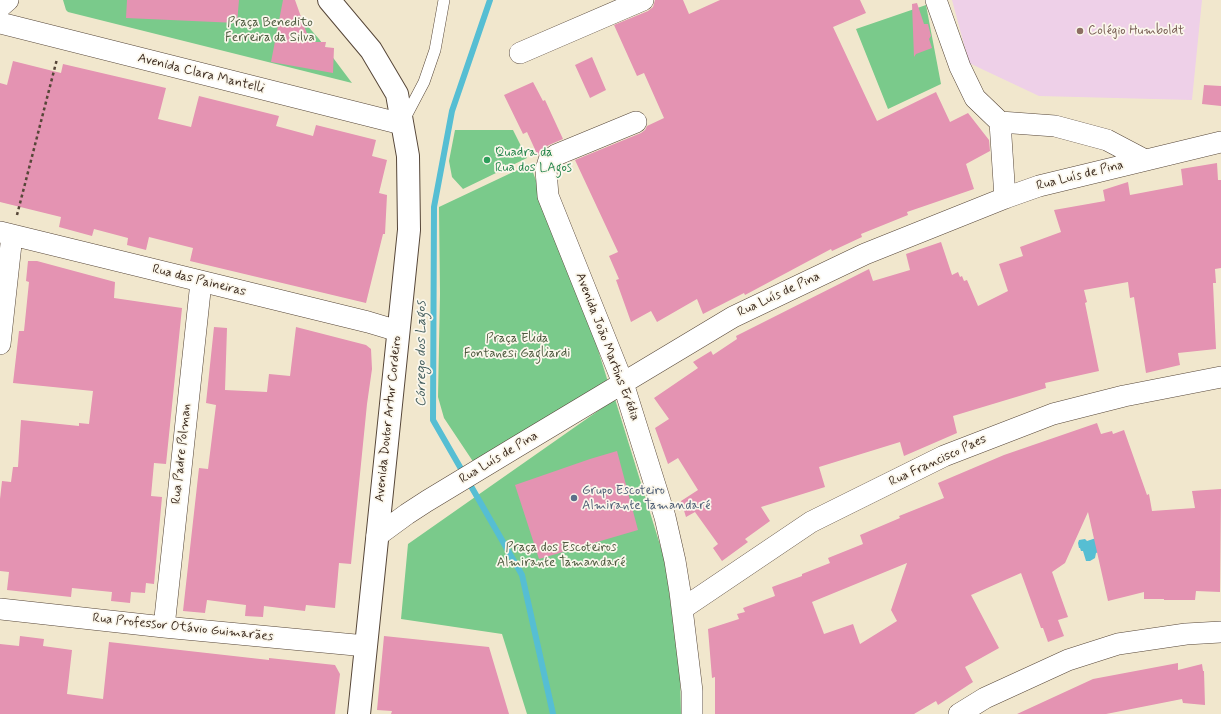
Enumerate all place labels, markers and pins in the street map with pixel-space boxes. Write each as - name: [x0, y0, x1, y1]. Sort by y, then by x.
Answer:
- place label: Colégio Humboldt: [1088, 23, 1184, 39]
- marker: Colégio Humboldt: [1075, 26, 1085, 36]
- place label: Quadra da Rua dos LAgos: [495, 145, 572, 176]
- marker: Quadra da Rua dos LAgos: [482, 155, 492, 165]
- place label: Grupo Escoteiro Almirante Tamandaré: [582, 483, 710, 514]
- marker: Grupo Escoteiro Almirante Tamandaré: [569, 493, 579, 503]

